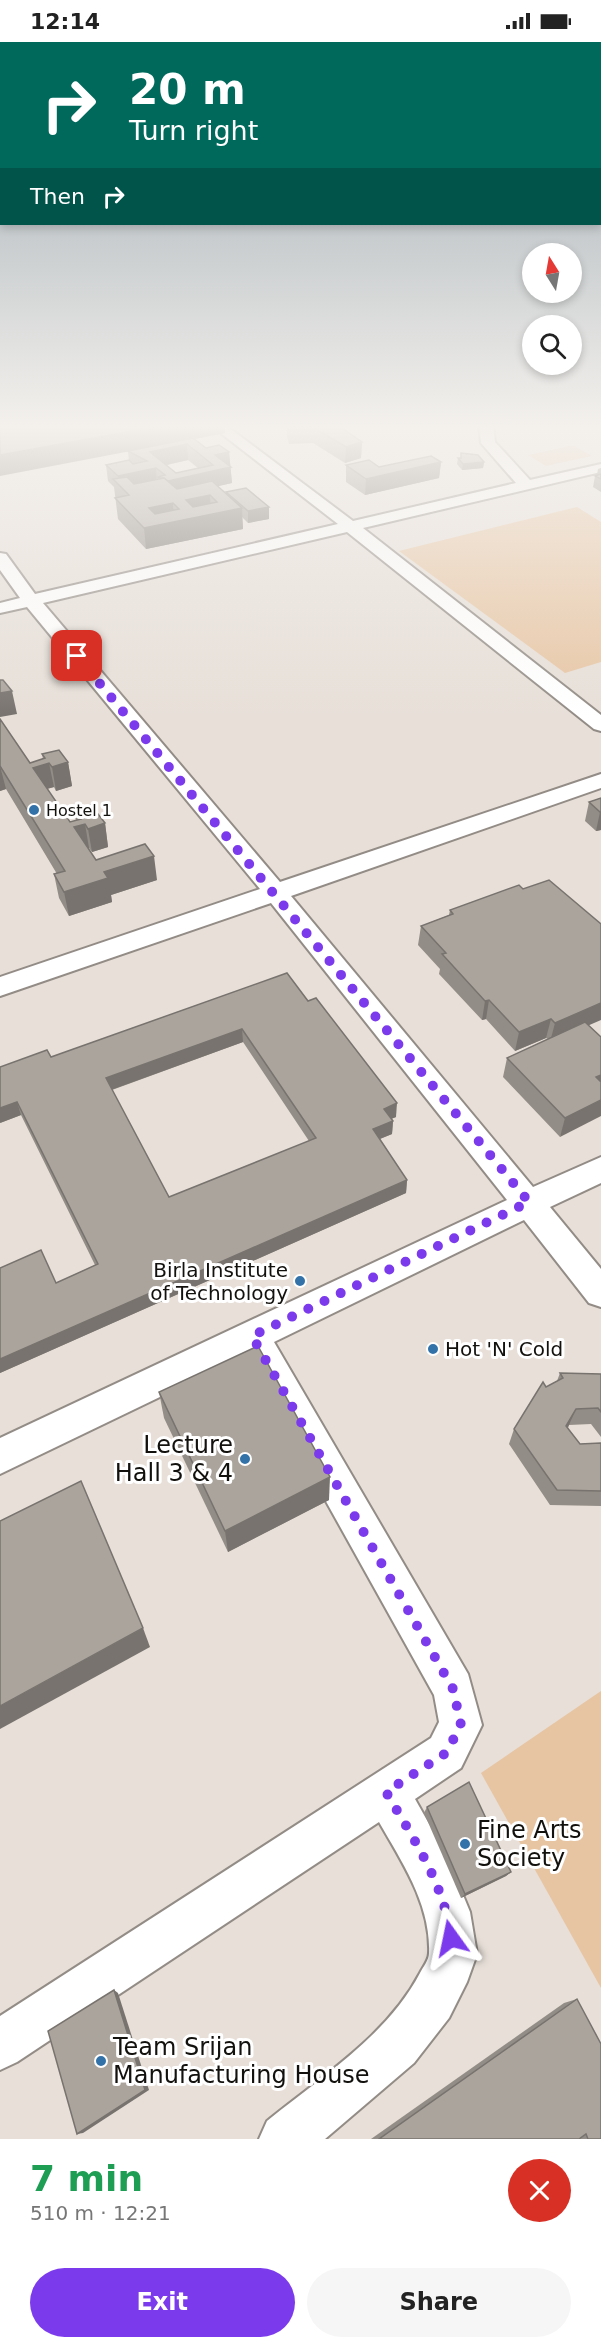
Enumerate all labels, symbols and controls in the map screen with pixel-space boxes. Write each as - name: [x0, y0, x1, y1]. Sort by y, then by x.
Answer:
- text: 12:14: [30, 9, 100, 34]
- text: 20 m: [129, 65, 246, 114]
- icon: right: [30, 66, 108, 144]
- text: Turn right: [129, 115, 258, 146]
- icon: right: [97, 180, 130, 213]
- text: Then: [30, 184, 85, 209]
- north arrow: [522, 243, 582, 303]
- map controls: [522, 243, 582, 375]
- button: search: [522, 315, 582, 375]
- pin: [51, 630, 102, 681]
- icon: arrive: [60, 639, 93, 672]
- place label: Hostel 1: [46, 801, 112, 820]
- marker: Hostel 1: [27, 803, 41, 817]
- place label: Birla Institute of Technology: [150, 1258, 288, 1305]
- marker: Birla Institute of Technology: [293, 1274, 307, 1288]
- place label: Hot 'N' Cold: [445, 1337, 563, 1361]
- marker: Hot 'N' Cold: [426, 1342, 440, 1356]
- place label: Lecture Hall 3 & 4: [115, 1431, 233, 1487]
- marker: Lecture Hall 3 & 4: [238, 1452, 252, 1466]
- place label: Fine Arts Society: [477, 1816, 582, 1872]
- marker: Fine Arts Society: [458, 1837, 472, 1851]
- position arrow: [419, 1906, 483, 1970]
- place label: Team Srijan Manufacturing House: [112, 2033, 370, 2089]
- marker: Team Srijan Manufacturing House: [94, 2054, 108, 2068]
- text: 7 min: [30, 2158, 143, 2199]
- button: close: [508, 2159, 571, 2222]
- text: 510 m · 12:21: [30, 2201, 171, 2225]
- button: Exit: [30, 2268, 295, 2337]
- button: Share: [307, 2268, 571, 2337]

